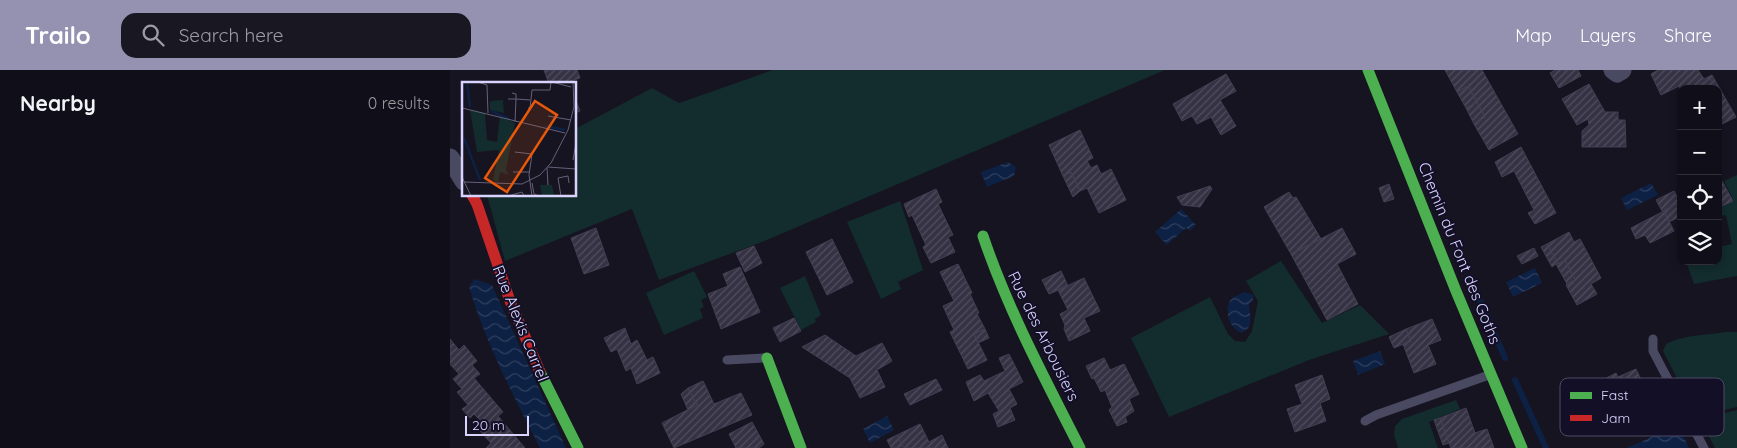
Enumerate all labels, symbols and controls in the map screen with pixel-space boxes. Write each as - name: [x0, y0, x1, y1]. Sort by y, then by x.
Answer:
- search box: [121, 13, 471, 58]
- text: Trailo: [25, 20, 91, 50]
- icon: search: [139, 21, 167, 49]
- text: Search here: [179, 23, 284, 47]
- text: Map: [1515, 24, 1552, 47]
- text: Layers: [1580, 24, 1636, 47]
- text: Share: [1664, 24, 1712, 47]
- inset map: [462, 82, 576, 196]
- map controls: [1677, 85, 1722, 265]
- button: +: [1677, 85, 1722, 130]
- text: Nearby: [20, 90, 96, 116]
- text: 0 results: [368, 93, 430, 113]
- button: −: [1677, 130, 1722, 175]
- street label: Chemin du Font des Goths: [1414, 159, 1506, 347]
- button: locate: [1677, 175, 1722, 220]
- button: layers: [1677, 220, 1722, 265]
- street label: Rue Alexis Carrel: [489, 262, 553, 384]
- street label: Rue des Arbousiers: [1004, 268, 1084, 404]
- legend: [1560, 378, 1724, 436]
- text: Fast: [1601, 386, 1629, 404]
- text: Jam: [1601, 409, 1630, 427]
- scale bar: [465, 413, 529, 436]
- text: 20 m: [472, 416, 505, 434]

